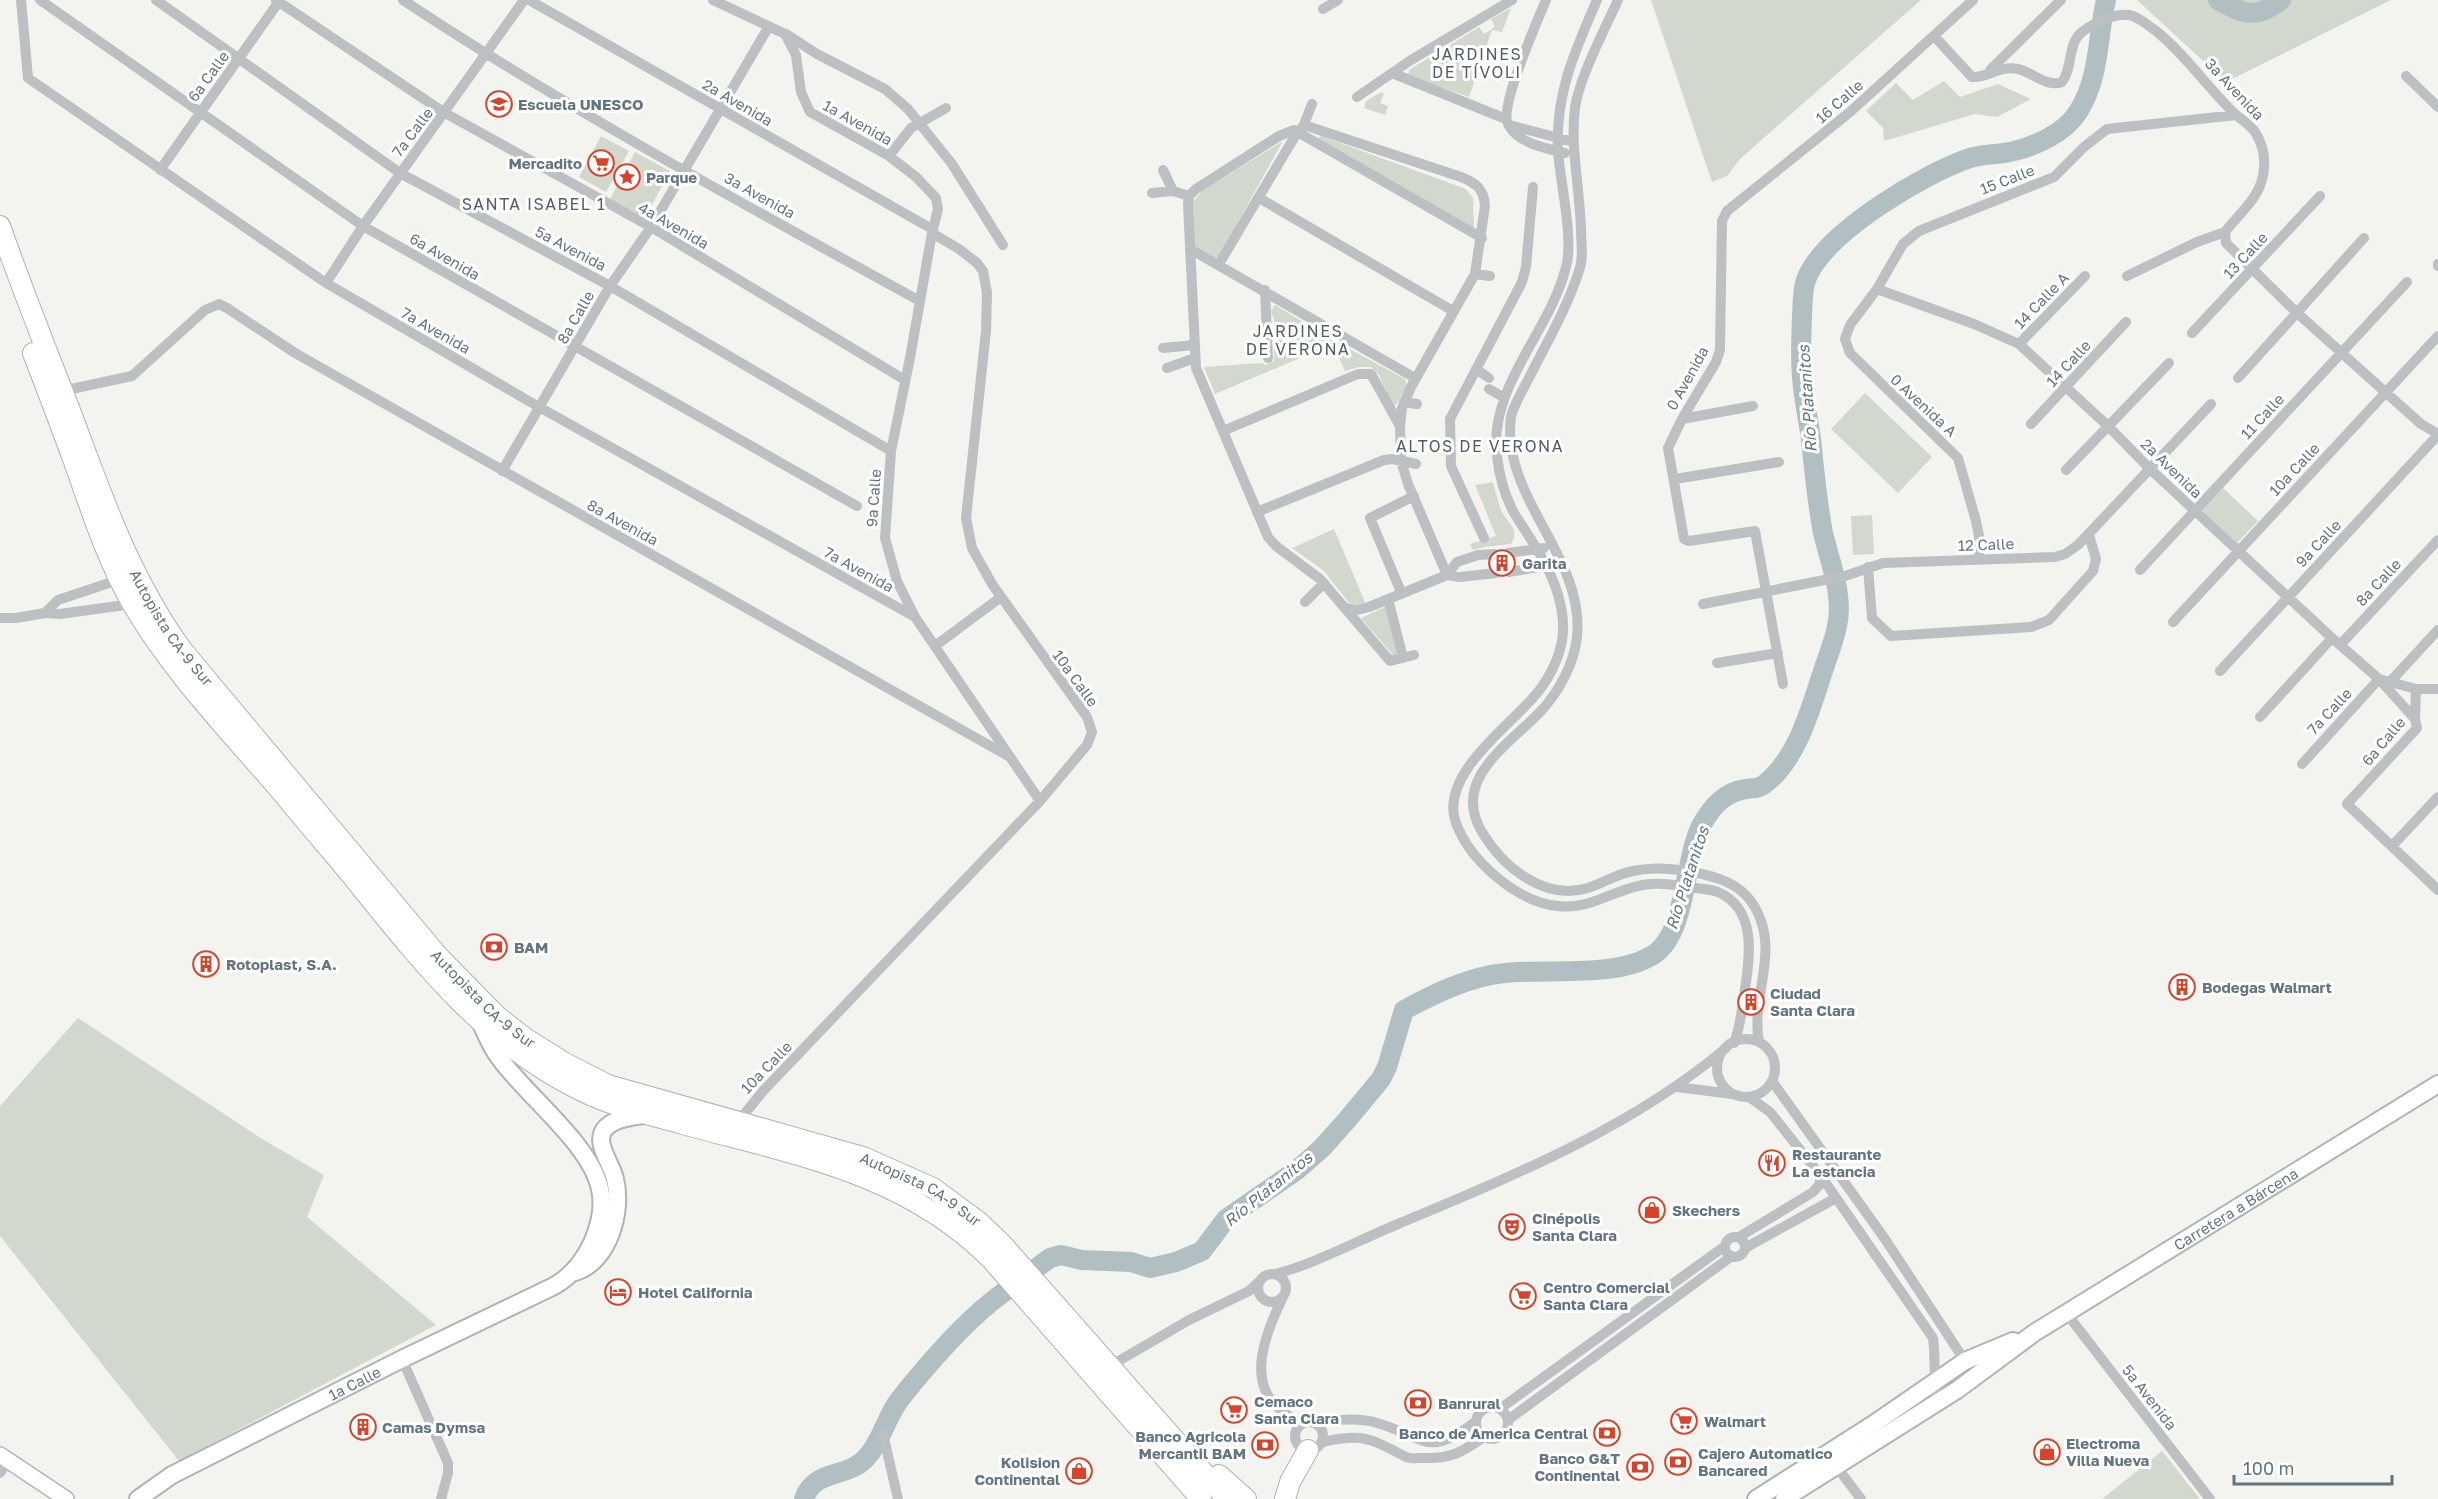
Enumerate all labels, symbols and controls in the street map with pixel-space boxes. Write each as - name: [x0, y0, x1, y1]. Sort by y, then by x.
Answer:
- district label: JARDINES DE TÍVOLI: [1432, 44, 1522, 82]
- street label: 6a Calle: [184, 47, 233, 105]
- street label: 3a Avenida: [2202, 54, 2268, 124]
- street label: 2a Avenida: [700, 75, 776, 129]
- street label: 16 Calle: [1812, 75, 1867, 126]
- school or university icon: Escuela UNESCO: [484, 89, 514, 119]
- place label: Escuela UNESCO: [518, 95, 644, 113]
- street label: 1a Avenida: [820, 96, 896, 148]
- street label: 7a Calle: [388, 104, 437, 160]
- supermarket icon: Mercadito: [586, 148, 616, 178]
- place label: Mercadito: [509, 154, 582, 172]
- street label: 15 Calle: [1977, 160, 2037, 198]
- place icon: Parque: [612, 162, 642, 192]
- place label: Parque: [646, 168, 697, 186]
- street label: 3a Avenida: [722, 168, 798, 222]
- district label: SANTA ISABEL 1: [462, 194, 606, 214]
- street label: 4a Avenida: [636, 198, 712, 252]
- street label: 5a Avenida: [532, 222, 610, 274]
- street label: 13 Calle: [2219, 228, 2271, 282]
- street label: 6a Avenida: [407, 229, 483, 283]
- street label: 14 Calle A: [2010, 268, 2072, 332]
- street label: 8a Calle: [553, 287, 597, 347]
- street label: 7a Avenida: [398, 303, 474, 357]
- district label: JARDINES DE VERONA: [1246, 321, 1350, 359]
- street label: 14 Calle: [2042, 336, 2094, 390]
- street label: 0 Avenida: [1662, 343, 1712, 413]
- water label: Río Platanitos: [1793, 343, 1821, 453]
- street label: 0 Avenida A: [1887, 370, 1961, 440]
- street label: 11 Calle: [2237, 389, 2288, 442]
- street label: 2a Avenida: [2138, 434, 2206, 502]
- district label: ALTOS DE VERONA: [1396, 436, 1564, 456]
- street label: 10a Calle: [2265, 439, 2323, 499]
- street label: 9a Calle: [862, 468, 884, 528]
- street label: 8a Avenida: [584, 495, 662, 549]
- street label: 9a Calle: [2292, 515, 2345, 570]
- street label: 12 Calle: [1957, 534, 2015, 554]
- street label: 7a Avenida: [821, 542, 897, 596]
- building icon: Garita: [1487, 548, 1517, 578]
- place label: Garita: [1522, 554, 1567, 572]
- street label: 8a Calle: [2352, 554, 2405, 609]
- street label: Autopista CA-9 Sur: [127, 566, 217, 689]
- street label: 10a Calle: [1049, 646, 1103, 710]
- street label: 7a Calle: [2303, 684, 2355, 738]
- street label: 6a Calle: [2357, 713, 2409, 769]
- water label: Río Platanitos: [1661, 822, 1714, 932]
- bank icon: BAM: [479, 932, 509, 962]
- place label: BAM: [514, 938, 548, 956]
- street label: Autopista CA-9 Sur: [427, 946, 539, 1051]
- building icon: Rotoplast, S.A.: [191, 949, 221, 979]
- place label: Rotoplast, S.A.: [226, 955, 337, 973]
- building icon: Bodegas Walmart: [2167, 972, 2197, 1002]
- place label: Bodegas Walmart: [2202, 978, 2332, 996]
- place label: Ciudad Santa Clara: [1770, 984, 1855, 1019]
- building icon: Ciudad Santa Clara: [1736, 987, 1766, 1017]
- street label: 10a Calle: [737, 1037, 795, 1097]
- place label: Restaurante La estancia: [1792, 1145, 1881, 1180]
- water label: Río Platanitos: [1220, 1147, 1317, 1231]
- street label: Autopista CA-9 Sur: [858, 1148, 985, 1230]
- restaurant icon: Restaurante La estancia: [1757, 1148, 1787, 1178]
- street label: Carretera a Bárcena: [2170, 1164, 2301, 1254]
- shop icon: Skechers: [1637, 1195, 1667, 1225]
- place label: Skechers: [1672, 1201, 1740, 1219]
- place label: Cinépolis Santa Clara: [1532, 1209, 1617, 1244]
- theatre icon: Cinépolis Santa Clara: [1497, 1212, 1527, 1242]
- hotel icon: Hotel California: [603, 1277, 633, 1307]
- place label: Centro Comercial Santa Clara: [1543, 1278, 1670, 1313]
- supermarket icon: Centro Comercial Santa Clara: [1508, 1281, 1538, 1311]
- place label: Hotel California: [638, 1283, 753, 1301]
- street label: 5a Avenida: [2119, 1361, 2181, 1433]
- street label: 1a Calle: [325, 1362, 384, 1404]
- bank icon: Banrural: [1403, 1388, 1433, 1418]
- place label: Cemaco Santa Clara: [1254, 1392, 1339, 1427]
- place label: Banrural: [1438, 1394, 1500, 1412]
- supermarket icon: Cemaco Santa Clara: [1219, 1395, 1249, 1425]
- supermarket icon: Walmart: [1669, 1406, 1699, 1436]
- building icon: Camas Dymsa: [348, 1412, 378, 1442]
- place label: Walmart: [1704, 1412, 1766, 1430]
- place label: Camas Dymsa: [382, 1418, 486, 1436]
- bank icon: Banco de America Central: [1592, 1418, 1622, 1448]
- place label: Banco de America Central: [1399, 1424, 1588, 1442]
- place label: Banco Agricola Mercantil BAM: [1135, 1427, 1246, 1462]
- bank icon: Banco Agricola Mercantil BAM: [1250, 1430, 1280, 1460]
- place label: Electroma Villa Nueva: [2066, 1434, 2150, 1469]
- shop icon: Electroma Villa Nueva: [2032, 1437, 2062, 1467]
- place label: Cajero Automatico Bancared: [1698, 1444, 1833, 1479]
- bank icon: Cajero Automatico Bancared: [1663, 1447, 1693, 1477]
- scale bar: [2234, 1448, 2392, 1486]
- place label: Banco G&T Continental: [1534, 1449, 1620, 1484]
- bank icon: Banco G&T Continental: [1625, 1452, 1655, 1482]
- place label: Kolision Continental: [974, 1453, 1060, 1488]
- shop icon: Kolision Continental: [1064, 1456, 1094, 1486]
- text: 100 m: [2243, 1457, 2294, 1479]

